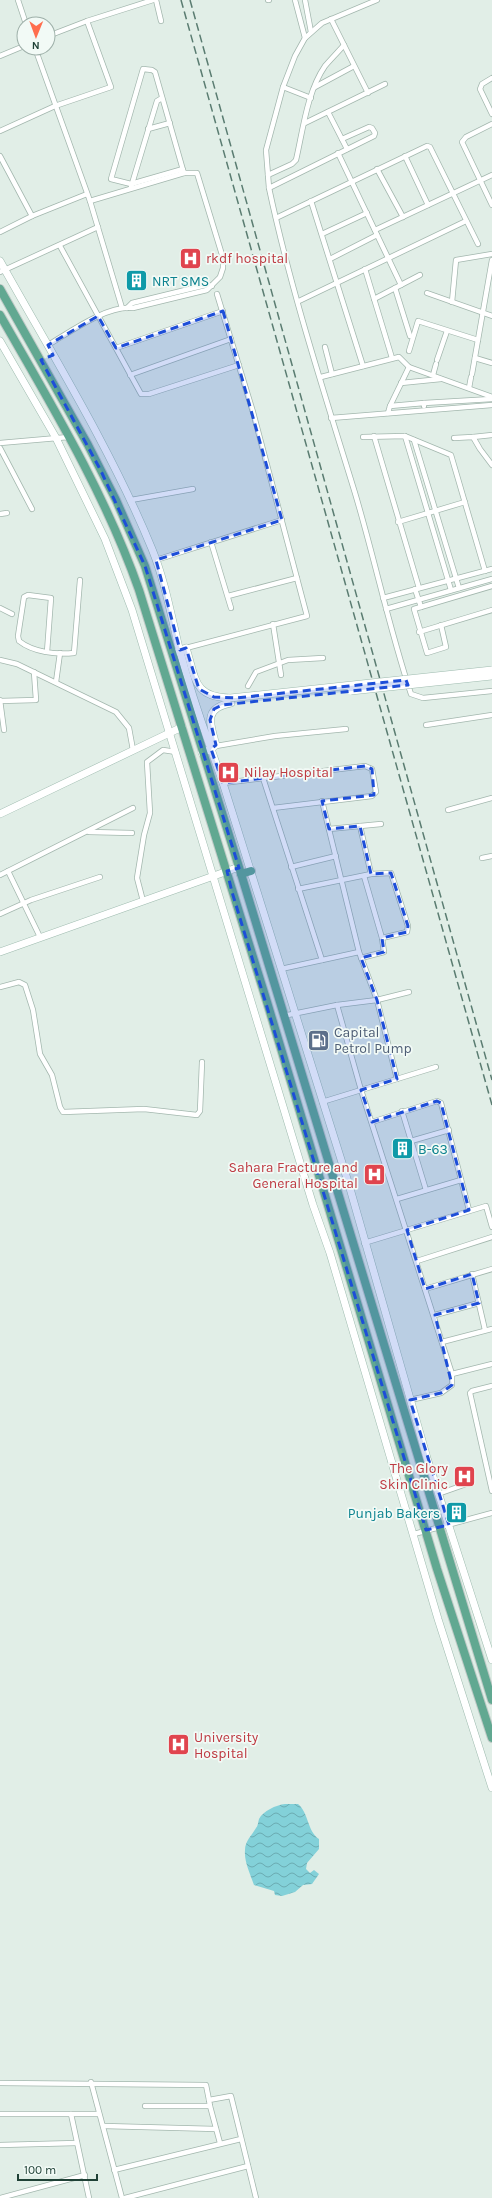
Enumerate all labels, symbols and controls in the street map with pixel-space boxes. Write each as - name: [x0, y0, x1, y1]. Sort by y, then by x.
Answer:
- north arrow: [16, 16, 56, 56]
- text: N: [32, 39, 40, 52]
- hospital icon: rkdf hospital: [178, 245, 204, 271]
- place label: rkdf hospital: [206, 250, 288, 267]
- building icon: NRT SMS: [123, 268, 149, 294]
- place label: NRT SMS: [152, 273, 209, 290]
- hospital icon: Nilay Hospital: [215, 759, 241, 785]
- place label: Nilay Hospital: [244, 764, 333, 781]
- place label: Capital Petrol Pump: [334, 1024, 412, 1057]
- fuel station icon: Capital Petrol Pump: [305, 1027, 331, 1053]
- building icon: B-63: [389, 1136, 415, 1162]
- place label: B-63: [418, 1141, 448, 1158]
- place label: Sahara Fracture and General Hospital: [228, 1159, 358, 1192]
- hospital icon: Sahara Fracture and General Hospital: [361, 1162, 387, 1188]
- place label: The Glory Skin Clinic: [379, 1460, 448, 1493]
- hospital icon: The Glory Skin Clinic: [451, 1463, 477, 1489]
- building icon: Punjab Bakers: [443, 1500, 469, 1526]
- place label: Punjab Bakers: [348, 1505, 440, 1522]
- place label: University Hospital: [194, 1729, 259, 1762]
- hospital icon: University Hospital: [165, 1732, 191, 1758]
- scale bar: [18, 2156, 97, 2182]
- text: 100 m: [24, 2163, 56, 2177]

